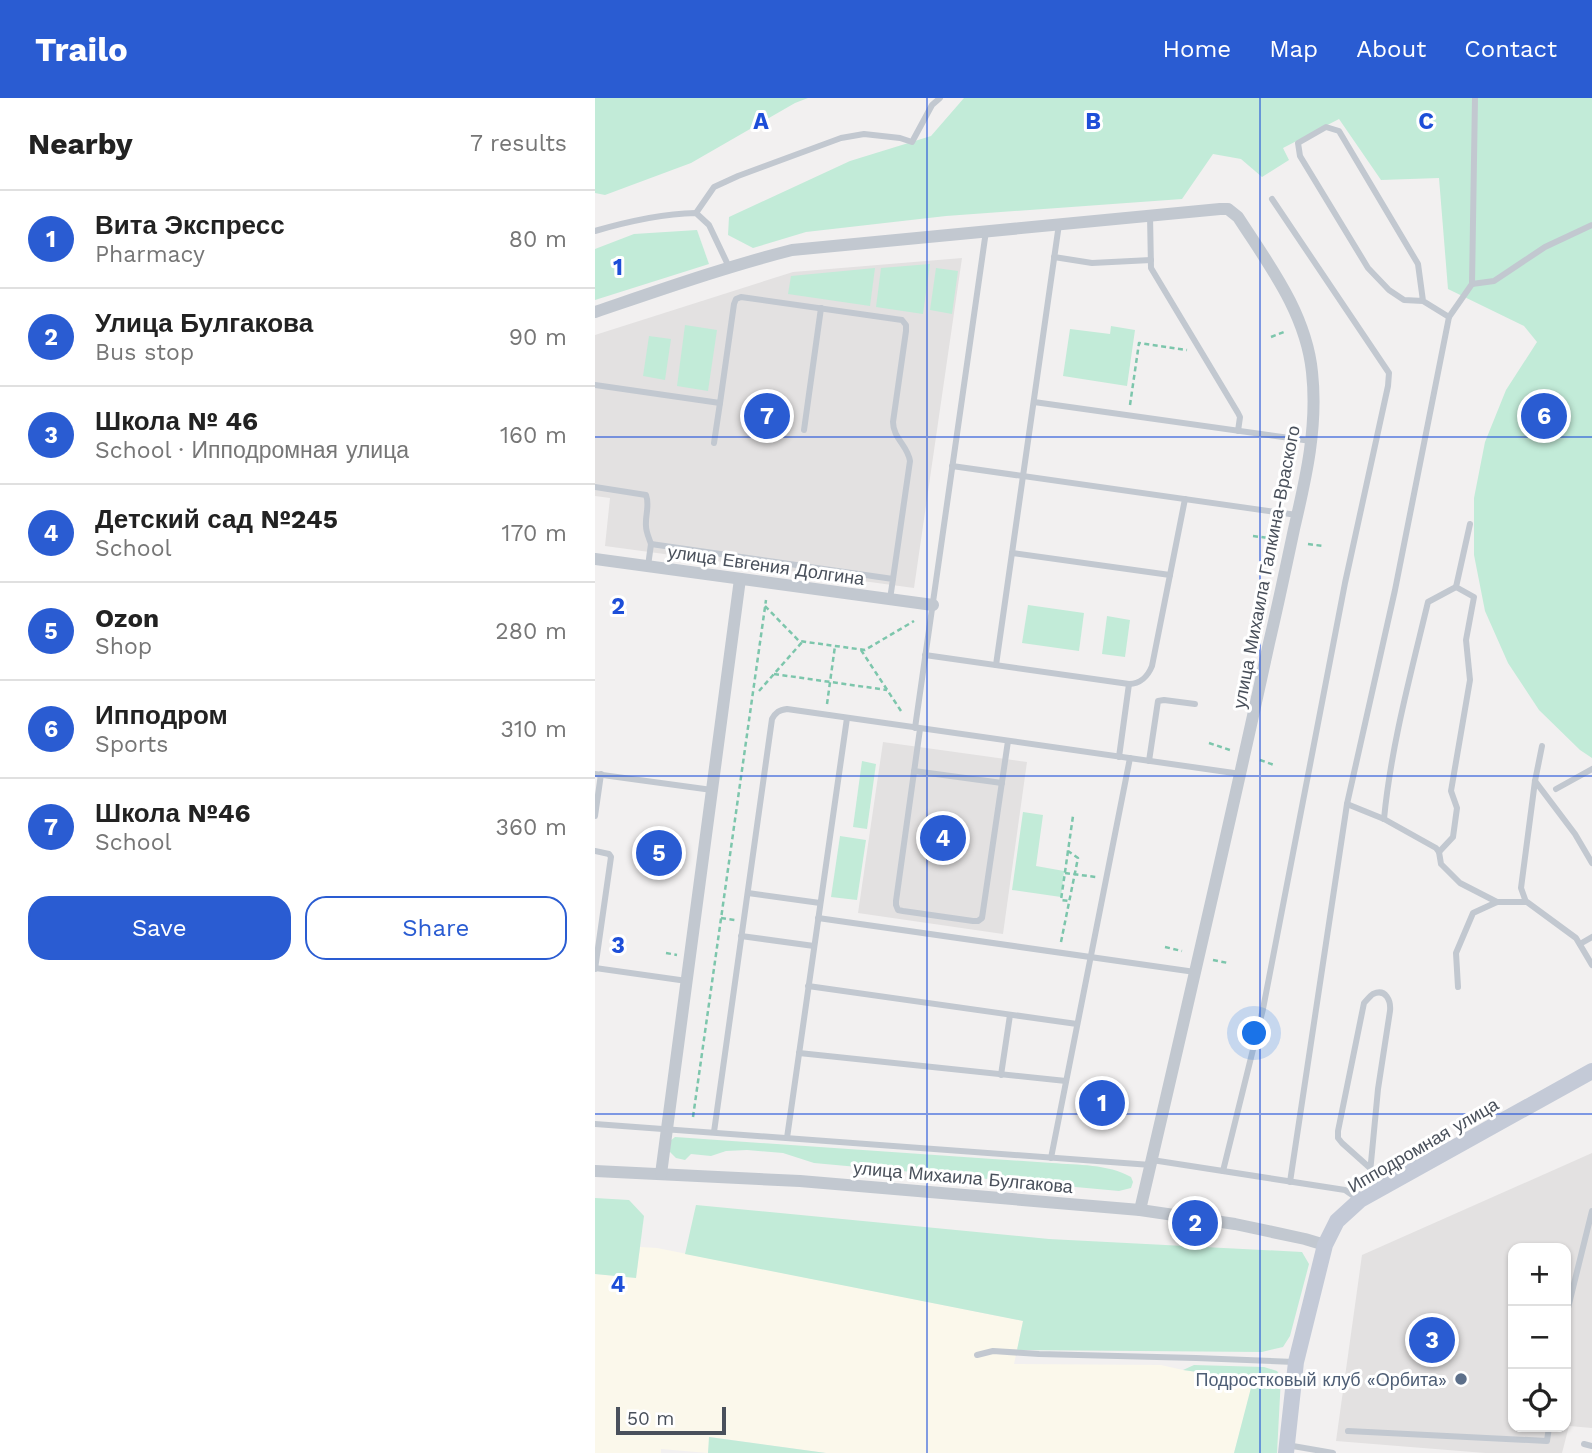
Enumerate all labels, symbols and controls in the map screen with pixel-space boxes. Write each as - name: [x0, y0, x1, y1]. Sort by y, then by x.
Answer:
- text: Trailo: [35, 30, 128, 69]
- text: Home: [1163, 35, 1231, 63]
- text: Map: [1269, 35, 1318, 63]
- text: About: [1356, 35, 1426, 63]
- text: Contact: [1464, 35, 1557, 63]
- text: A: [753, 108, 769, 135]
- text: B: [1085, 108, 1101, 135]
- text: C: [1418, 108, 1434, 135]
- text: Nearby: [28, 126, 133, 161]
- text: 7 results: [470, 130, 567, 157]
- text: Вита Экспресс: [95, 210, 285, 240]
- text: 1: [46, 226, 56, 253]
- text: 80 m: [509, 226, 567, 253]
- text: Pharmacy: [95, 241, 205, 268]
- text: 1: [613, 254, 623, 281]
- text: Улица Булгакова: [95, 308, 313, 338]
- text: 2: [44, 324, 58, 351]
- text: 90 m: [509, 324, 567, 351]
- text: Bus stop: [95, 339, 194, 366]
- pin: 7: [744, 390, 790, 442]
- pin: 6: [1521, 390, 1567, 442]
- text: Школа № 46: [95, 406, 258, 436]
- text: 3: [44, 422, 58, 449]
- text: 160 m: [500, 422, 567, 449]
- street label: улица Михаила Галкина-Враского: [1228, 424, 1304, 710]
- text: School · Ипподромная улица: [95, 437, 409, 464]
- text: Детский сад №245: [95, 504, 338, 534]
- text: 4: [44, 520, 58, 547]
- text: 170 m: [502, 520, 567, 547]
- text: School: [95, 535, 172, 562]
- street label: улица Евгения Долгина: [666, 541, 867, 589]
- text: 2: [611, 593, 625, 620]
- text: Ozon: [95, 603, 159, 633]
- text: 5: [44, 618, 58, 645]
- text: 280 m: [495, 618, 567, 645]
- text: Shop: [95, 633, 152, 660]
- text: Ипподром: [95, 700, 228, 730]
- text: 6: [44, 716, 58, 743]
- text: 310 m: [501, 716, 567, 743]
- text: Sports: [95, 731, 168, 758]
- text: Школа №46: [95, 798, 251, 828]
- pin: 4: [920, 812, 966, 864]
- text: 7: [44, 814, 58, 841]
- text: 360 m: [496, 814, 567, 841]
- pin: 5: [636, 827, 682, 879]
- text: School: [95, 829, 172, 856]
- button: Save: [28, 896, 291, 960]
- button: Share: [305, 896, 567, 960]
- text: 3: [611, 932, 625, 959]
- your location: [1237, 1016, 1271, 1050]
- pin: 1: [1079, 1077, 1125, 1129]
- street label: Ипподромная улица: [1344, 1093, 1503, 1197]
- street label: улица Михаила Булгакова: [852, 1157, 1075, 1197]
- pin: 2: [1172, 1197, 1218, 1249]
- map controls: [1508, 1243, 1571, 1432]
- button: +: [1508, 1243, 1571, 1306]
- text: 4: [611, 1271, 626, 1298]
- button: −: [1508, 1306, 1571, 1369]
- pin: 3: [1409, 1314, 1455, 1366]
- place label: Подростковый клуб «Орбита»: [1195, 1369, 1447, 1390]
- button: locate: [1508, 1369, 1571, 1432]
- marker: Подростковый клуб «Орбита»: [1453, 1371, 1469, 1387]
- scale bar: [616, 1404, 726, 1436]
- text: 50 m: [627, 1407, 674, 1430]

